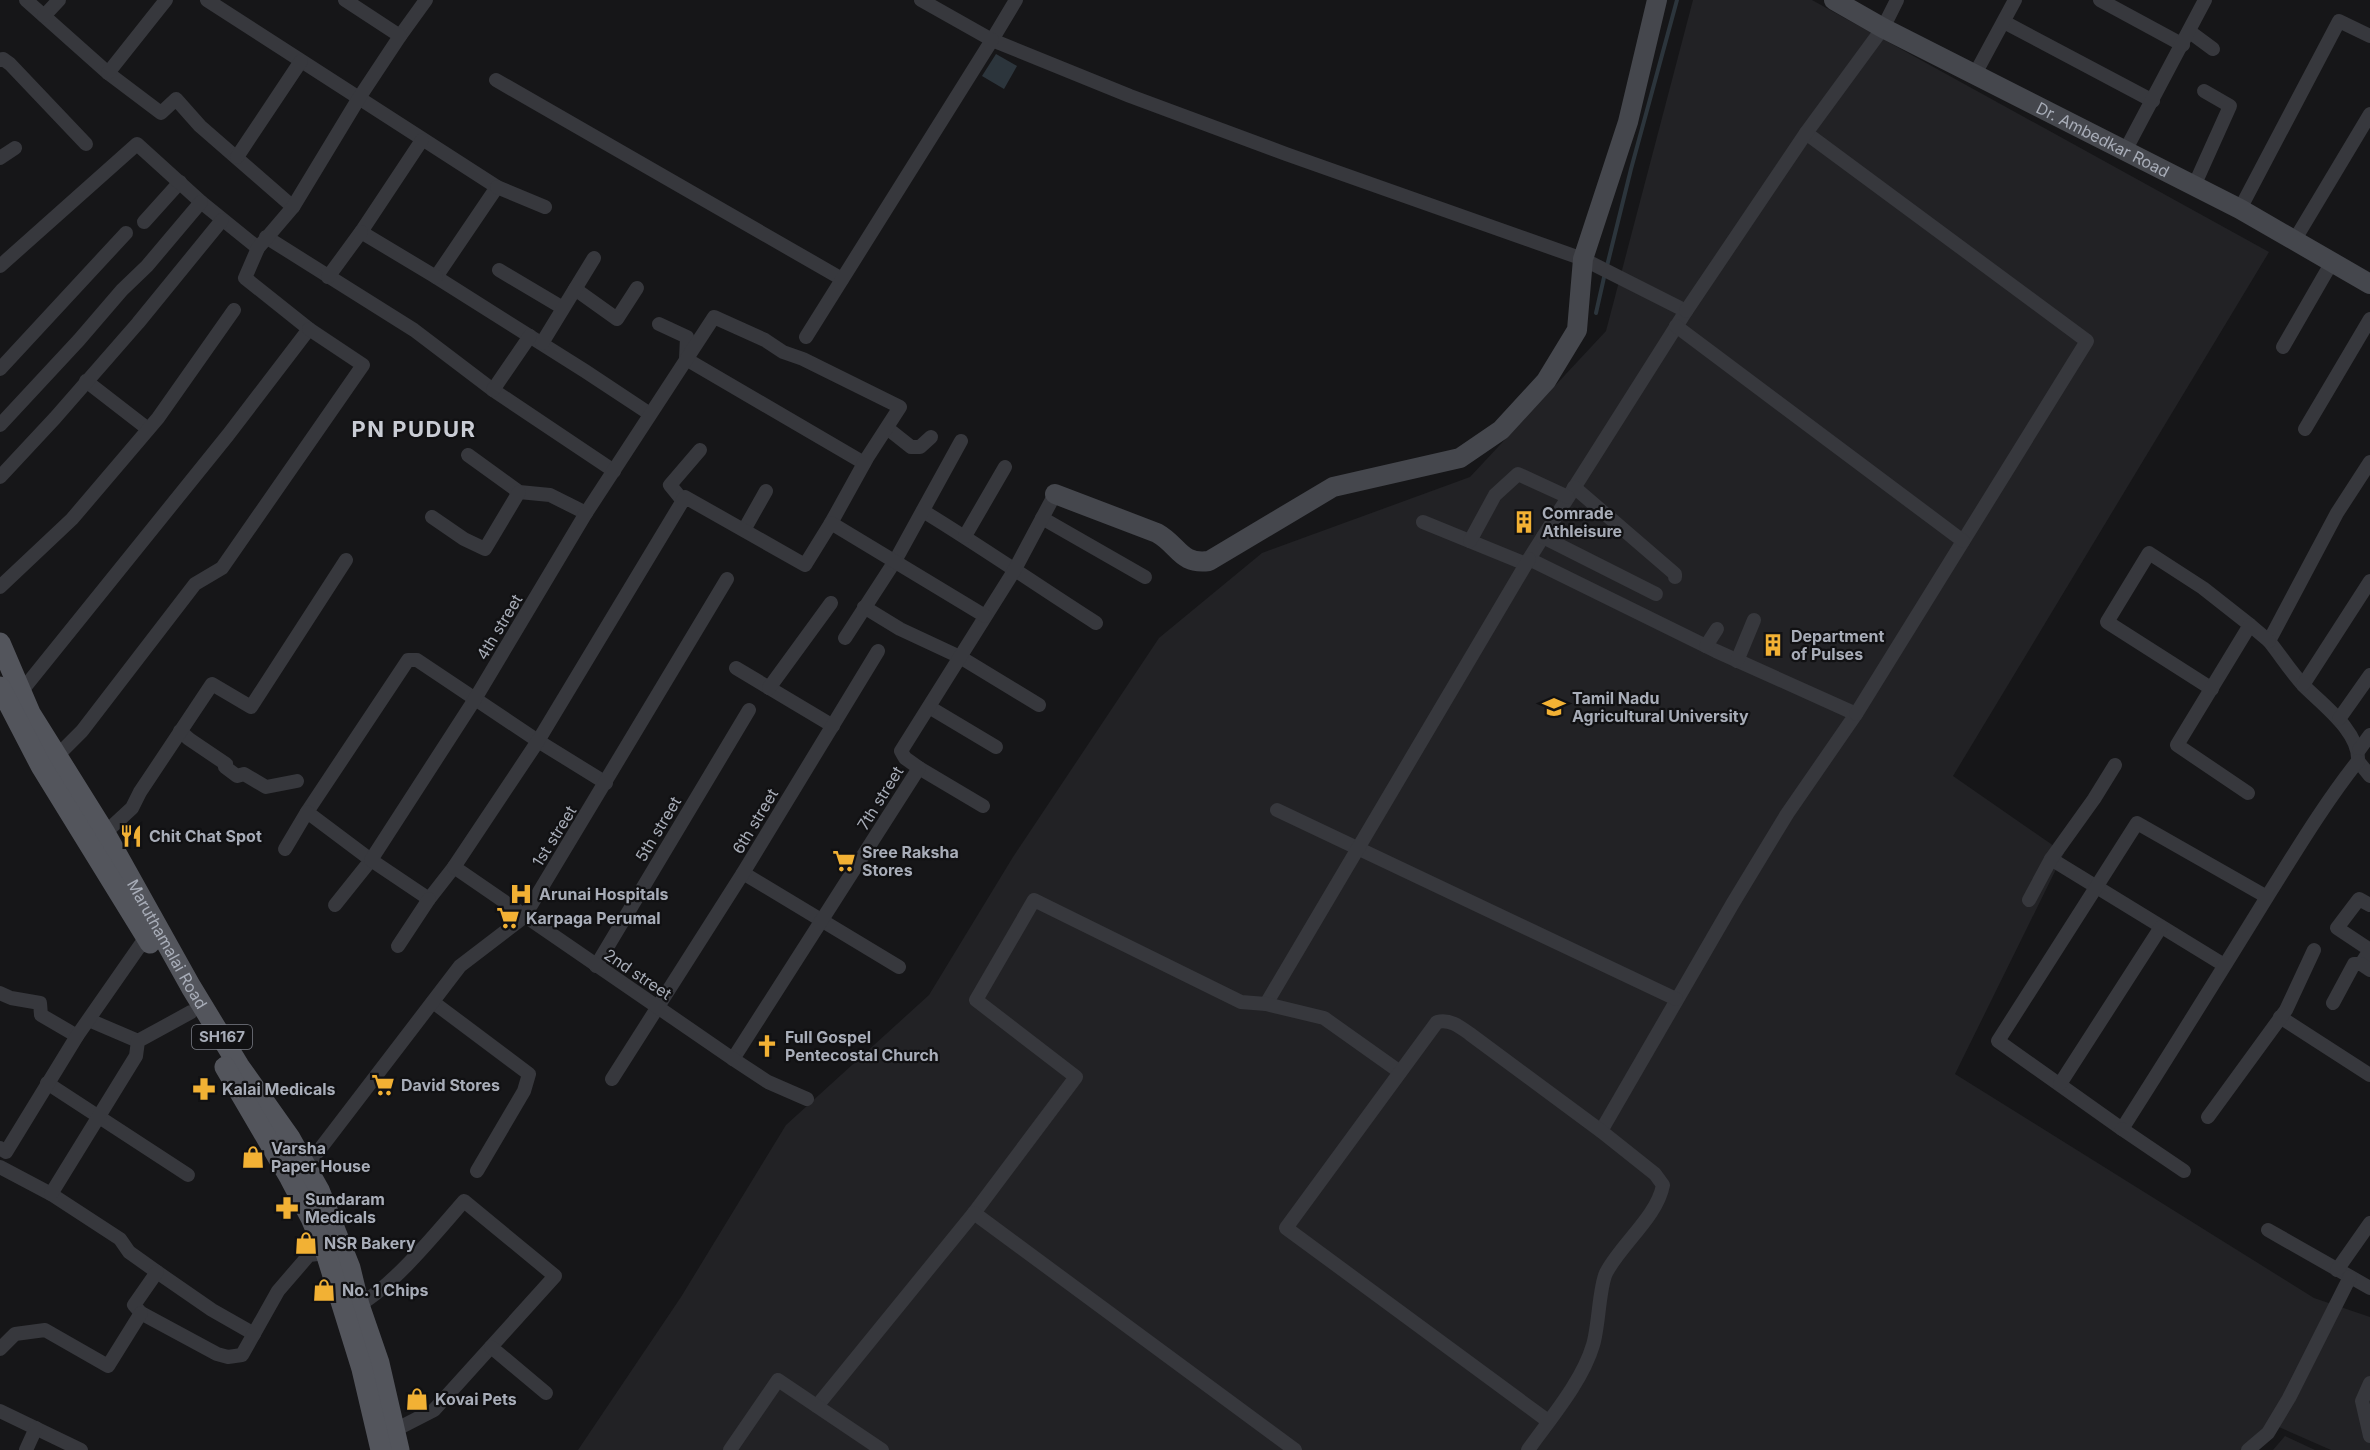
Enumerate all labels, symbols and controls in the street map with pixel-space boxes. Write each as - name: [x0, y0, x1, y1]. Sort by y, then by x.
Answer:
- street label: Dr. Ambedkar Road: [2033, 97, 2173, 182]
- district label: PN PUDUR: [351, 416, 477, 442]
- place label: Comrade Athleisure: [1542, 503, 1622, 541]
- building icon: Comrade Athleisure: [1511, 509, 1537, 535]
- street label: 4th street: [472, 591, 526, 663]
- place label: Department of Pulses: [1791, 626, 1884, 664]
- building icon: Department of Pulses: [1760, 632, 1786, 658]
- place label: Tamil Nadu Agricultural University: [1572, 688, 1749, 726]
- school or university icon: Tamil Nadu Agricultural University: [1541, 694, 1567, 720]
- street label: 7th street: [853, 762, 907, 834]
- street label: 6th street: [728, 785, 782, 857]
- street label: 5th street: [631, 793, 685, 865]
- street label: 1st street: [527, 802, 581, 870]
- restaurant icon: Chit Chat Spot: [118, 823, 144, 849]
- place label: Chit Chat Spot: [149, 826, 262, 846]
- place label: Sree Raksha Stores: [862, 842, 959, 880]
- supermarket icon: Sree Raksha Stores: [831, 848, 857, 874]
- street label: Maruthamalai Road: [123, 876, 212, 1012]
- hospital icon: Arunai Hospitals: [508, 881, 534, 907]
- place label: Arunai Hospitals: [539, 884, 669, 904]
- supermarket icon: Karpaga Perumal: [495, 905, 521, 931]
- place label: Karpaga Perumal: [526, 908, 661, 928]
- street label: 2nd street: [601, 944, 675, 1004]
- road number: SH167: [192, 1025, 252, 1049]
- place label: Full Gospel Pentecostal Church: [785, 1027, 939, 1065]
- church icon: Full Gospel Pentecostal Church: [754, 1033, 780, 1059]
- supermarket icon: David Stores: [370, 1072, 396, 1098]
- place label: David Stores: [401, 1075, 500, 1095]
- pharmacy icon: Kalai Medicals: [191, 1076, 217, 1102]
- place label: Kalai Medicals: [222, 1079, 336, 1099]
- place label: Varsha Paper House: [271, 1138, 371, 1176]
- shop icon: Varsha Paper House: [240, 1144, 266, 1170]
- place label: Sundaram Medicals: [305, 1189, 385, 1227]
- pharmacy icon: Sundaram Medicals: [274, 1195, 300, 1221]
- shop icon: NSR Bakery: [293, 1230, 319, 1256]
- place label: NSR Bakery: [324, 1233, 416, 1253]
- shop icon: No. 1 Chips: [311, 1277, 337, 1303]
- place label: No. 1 Chips: [342, 1280, 429, 1300]
- shop icon: Kovai Pets: [404, 1386, 430, 1412]
- place label: Kovai Pets: [435, 1389, 517, 1409]

